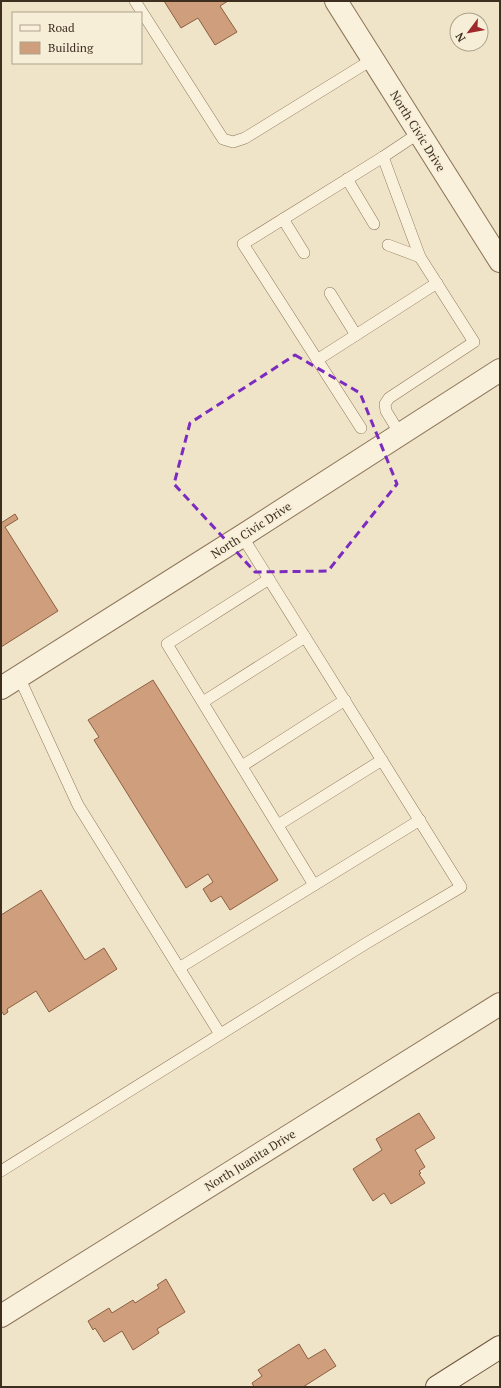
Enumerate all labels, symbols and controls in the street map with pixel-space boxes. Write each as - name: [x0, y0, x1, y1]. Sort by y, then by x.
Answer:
- legend: [12, 12, 142, 64]
- north arrow: [449, 12, 489, 52]
- text: Road: [48, 20, 75, 35]
- text: N: [452, 29, 469, 45]
- text: Building: [48, 40, 94, 55]
- street label: North Civic Drive: [387, 88, 449, 174]
- street label: North Civic Drive: [208, 498, 294, 562]
- street label: North Juanita Drive: [202, 1126, 298, 1194]

